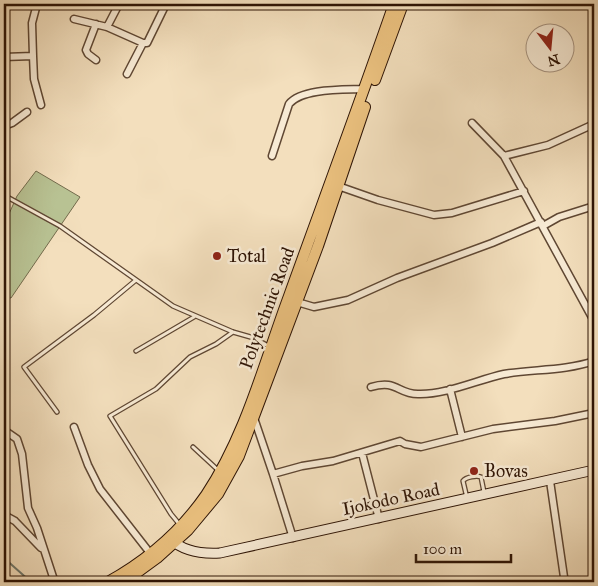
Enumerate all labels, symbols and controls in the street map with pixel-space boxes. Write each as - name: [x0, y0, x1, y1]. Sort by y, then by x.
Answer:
- north arrow: [526, 22, 576, 72]
- text: N: [545, 50, 561, 70]
- street label: Polytechnic Road: [235, 244, 299, 372]
- place label: Total: [227, 245, 266, 267]
- marker: Total: [211, 250, 223, 262]
- place label: Bovas: [484, 460, 528, 482]
- marker: Bovas: [468, 465, 480, 477]
- street label: Ijokodo Road: [340, 478, 442, 520]
- scale bar: [416, 531, 510, 563]
- text: 100 m: [423, 540, 463, 558]

